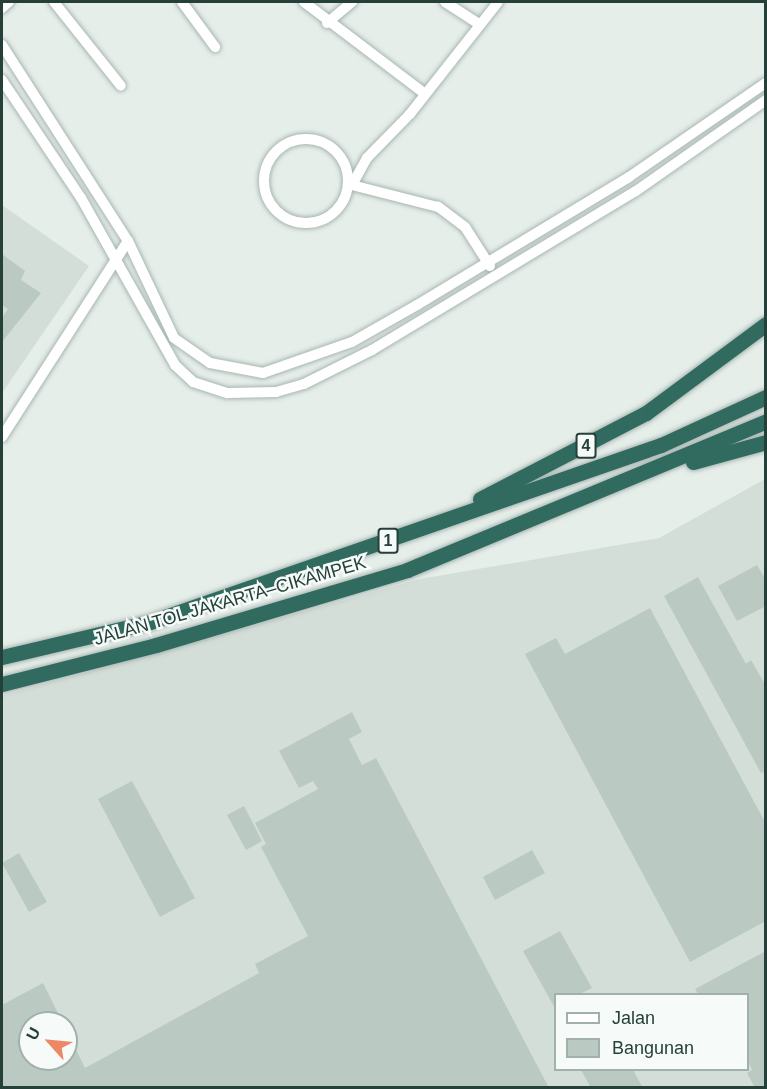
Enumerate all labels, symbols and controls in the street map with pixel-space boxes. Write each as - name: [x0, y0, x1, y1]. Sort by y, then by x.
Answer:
- road number: 4: [576, 433, 596, 459]
- road number: 1: [378, 528, 398, 554]
- street label: JALAN TOL JAKARTA–CIKAMPEK: [91, 552, 369, 650]
- legend: [554, 993, 749, 1071]
- text: Jalan: [612, 1008, 655, 1028]
- north arrow: [18, 1011, 78, 1071]
- text: U: [23, 1024, 43, 1043]
- text: Bangunan: [612, 1038, 694, 1058]

